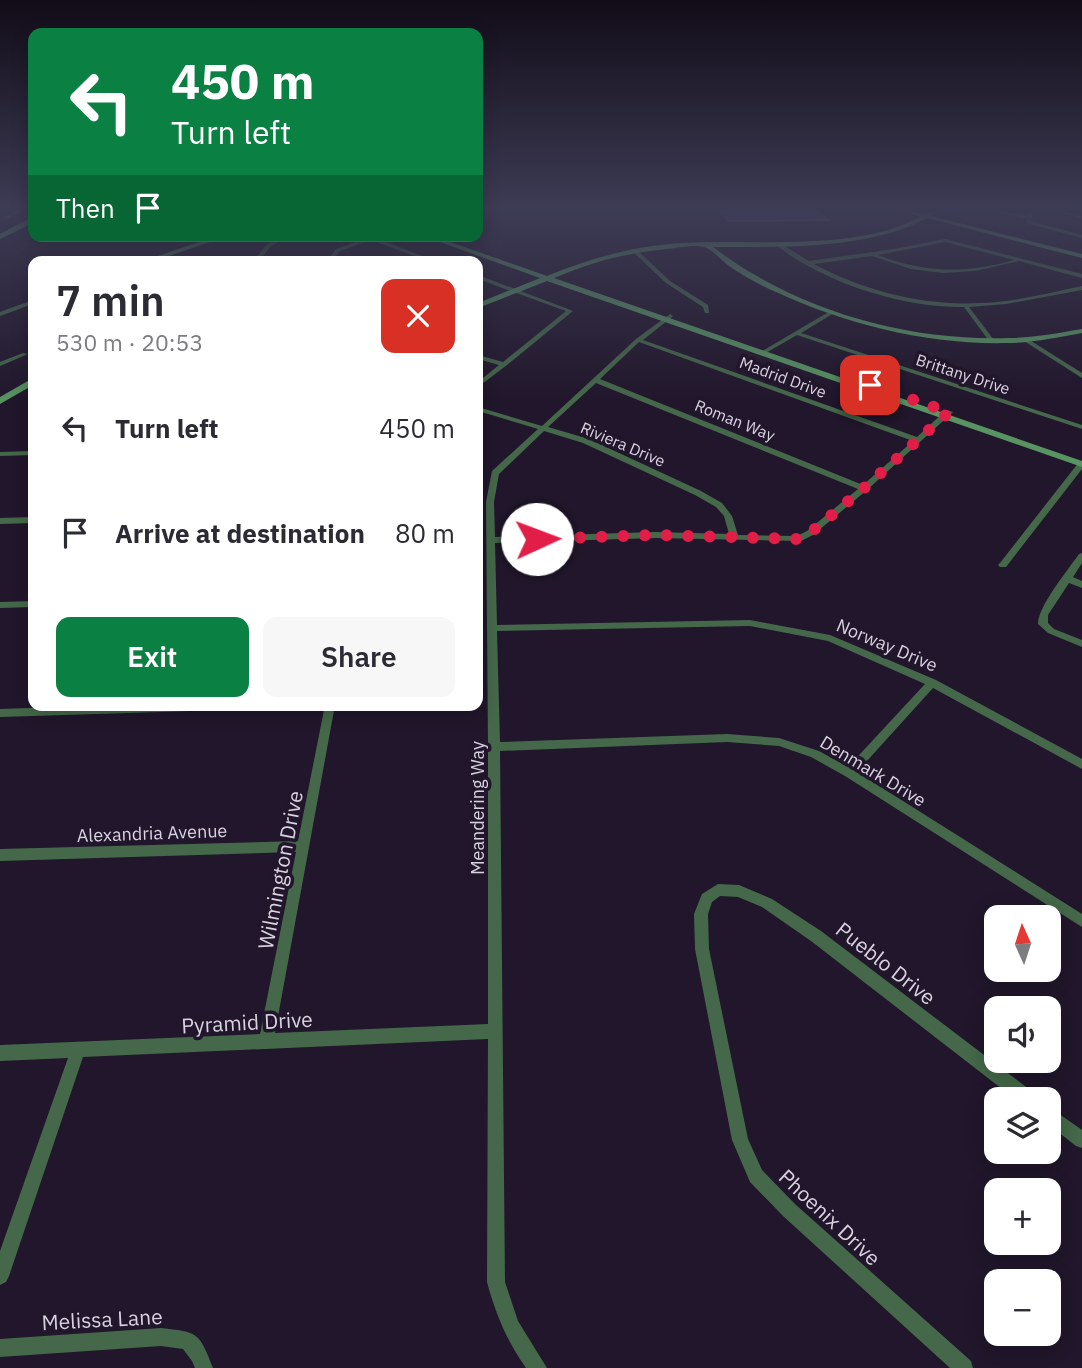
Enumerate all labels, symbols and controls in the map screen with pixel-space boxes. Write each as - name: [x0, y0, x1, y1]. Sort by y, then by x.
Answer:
- text: 450 m: [171, 49, 315, 112]
- icon: left: [56, 56, 147, 147]
- text: Turn left: [171, 111, 291, 153]
- icon: arrive: [129, 189, 167, 227]
- text: Then: [56, 191, 115, 225]
- text: 7 min: [56, 273, 165, 328]
- button: close: [381, 279, 455, 353]
- text: 530 m · 20:53: [56, 327, 203, 357]
- street label: Brittany Drive: [913, 349, 1013, 399]
- street label: Madrid Drive: [737, 352, 829, 402]
- pin: [840, 355, 900, 415]
- icon: arrive: [851, 366, 889, 404]
- street label: Roman Way: [692, 395, 778, 445]
- icon: left: [56, 409, 94, 447]
- text: Turn left: [115, 411, 218, 445]
- text: 450 m: [379, 411, 455, 445]
- street label: Riviera Drive: [578, 417, 669, 471]
- position arrow: [500, 502, 574, 576]
- icon: arrive: [56, 514, 94, 552]
- text: Arrive at destination: [115, 516, 365, 550]
- text: 80 m: [395, 516, 455, 550]
- street label: Norway Drive: [833, 613, 941, 677]
- button: Exit: [56, 617, 249, 697]
- button: Share: [263, 617, 455, 697]
- street label: Denmark Drive: [816, 730, 930, 812]
- street label: Meandering Way: [466, 741, 489, 875]
- street label: Wilmington Drive: [251, 788, 309, 952]
- street label: Alexandria Avenue: [76, 819, 228, 847]
- north arrow: [984, 905, 1060, 982]
- map controls: [984, 905, 1061, 1346]
- street label: Pueblo Drive: [830, 915, 942, 1011]
- button: sound: [984, 996, 1061, 1073]
- street label: Pyramid Drive: [181, 1005, 313, 1039]
- button: layers: [984, 1087, 1061, 1164]
- street label: Phoenix Drive: [773, 1163, 887, 1271]
- button: +: [984, 1178, 1061, 1255]
- button: −: [984, 1269, 1061, 1346]
- street label: Melissa Lane: [41, 1302, 163, 1336]

